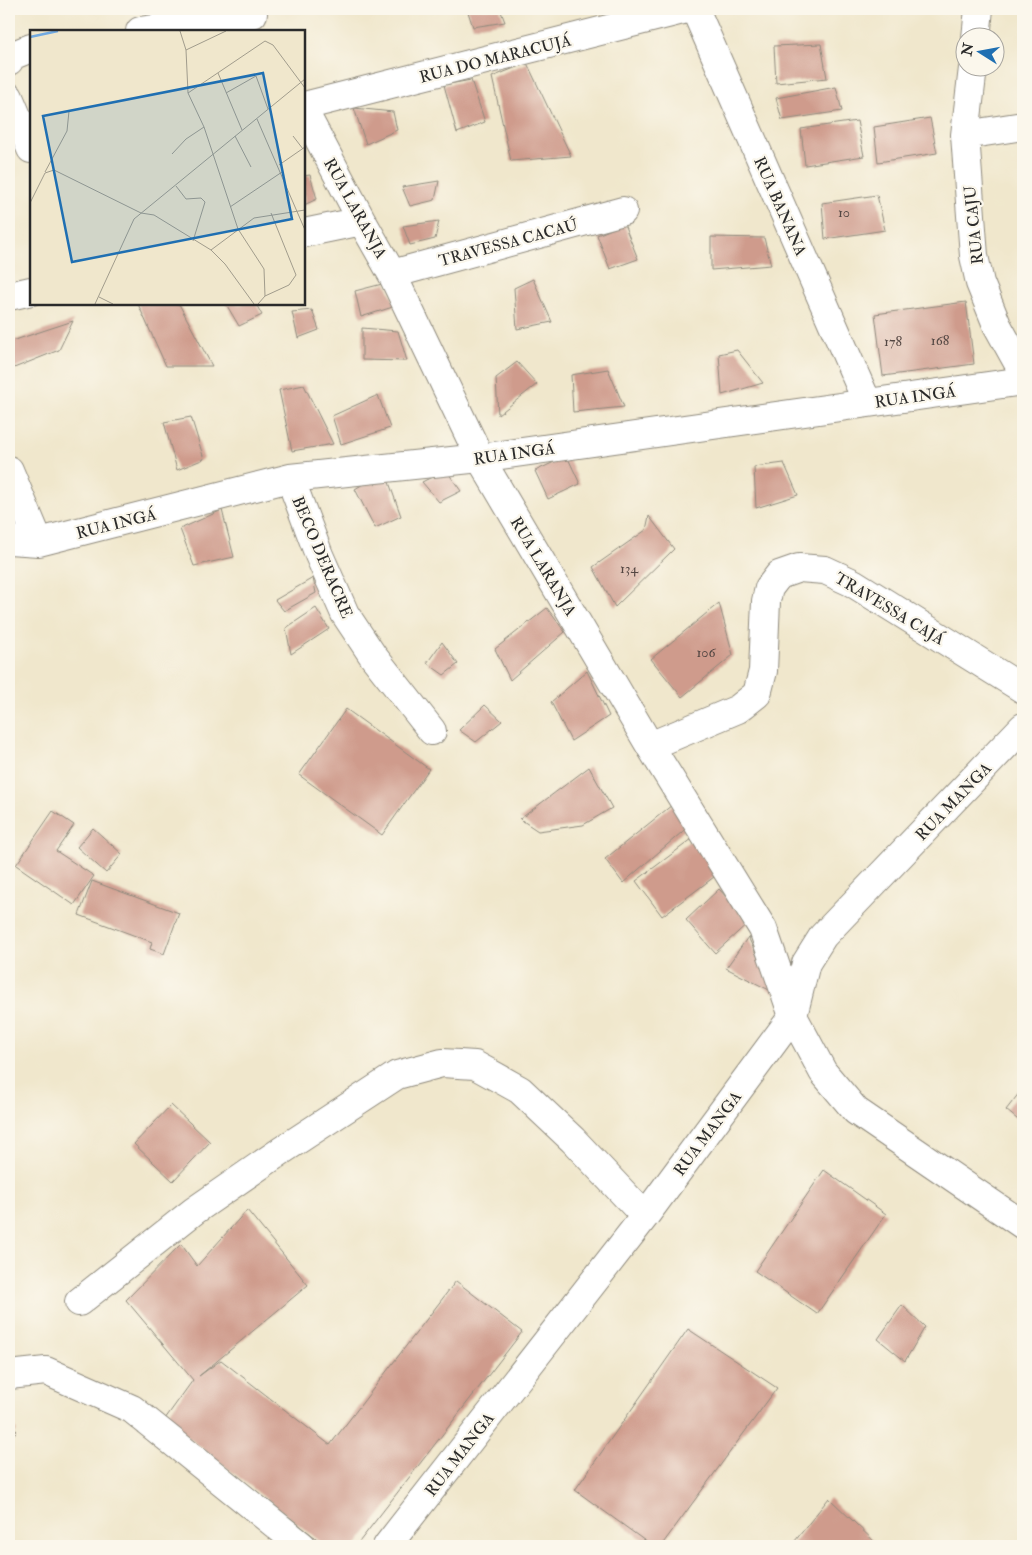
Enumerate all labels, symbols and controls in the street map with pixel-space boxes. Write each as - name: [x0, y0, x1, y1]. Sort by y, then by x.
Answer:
- north arrow: [954, 28, 1004, 78]
- street label: RUA DO MARACUJÁ: [417, 29, 573, 88]
- inset map: [30, 30, 305, 305]
- text: N: [958, 41, 977, 58]
- street label: RUA BANANA: [749, 154, 811, 259]
- street label: RUA LARANJA: [318, 155, 391, 263]
- street label: RUA CAJU: [960, 184, 989, 265]
- house number: 10: [838, 204, 850, 221]
- street label: TRAVESSA CACAÚ: [436, 214, 581, 271]
- house number: 168: [931, 332, 950, 349]
- house number: 178: [884, 333, 902, 350]
- street label: RUA INGÁ: [873, 380, 957, 413]
- street label: RUA INGÁ: [472, 437, 556, 470]
- street label: BECO DERACRE: [287, 493, 357, 621]
- street label: RUA INGÁ: [74, 503, 158, 544]
- street label: RUA LARANJA: [505, 513, 581, 620]
- house number: 134: [620, 560, 639, 577]
- street label: TRAVESSA CAJÁ: [830, 567, 949, 650]
- house number: 106: [696, 644, 717, 661]
- street label: RUA MANGA: [911, 758, 996, 845]
- street label: RUA MANGA: [669, 1087, 746, 1180]
- street label: RUA MANGA: [421, 1409, 499, 1501]

